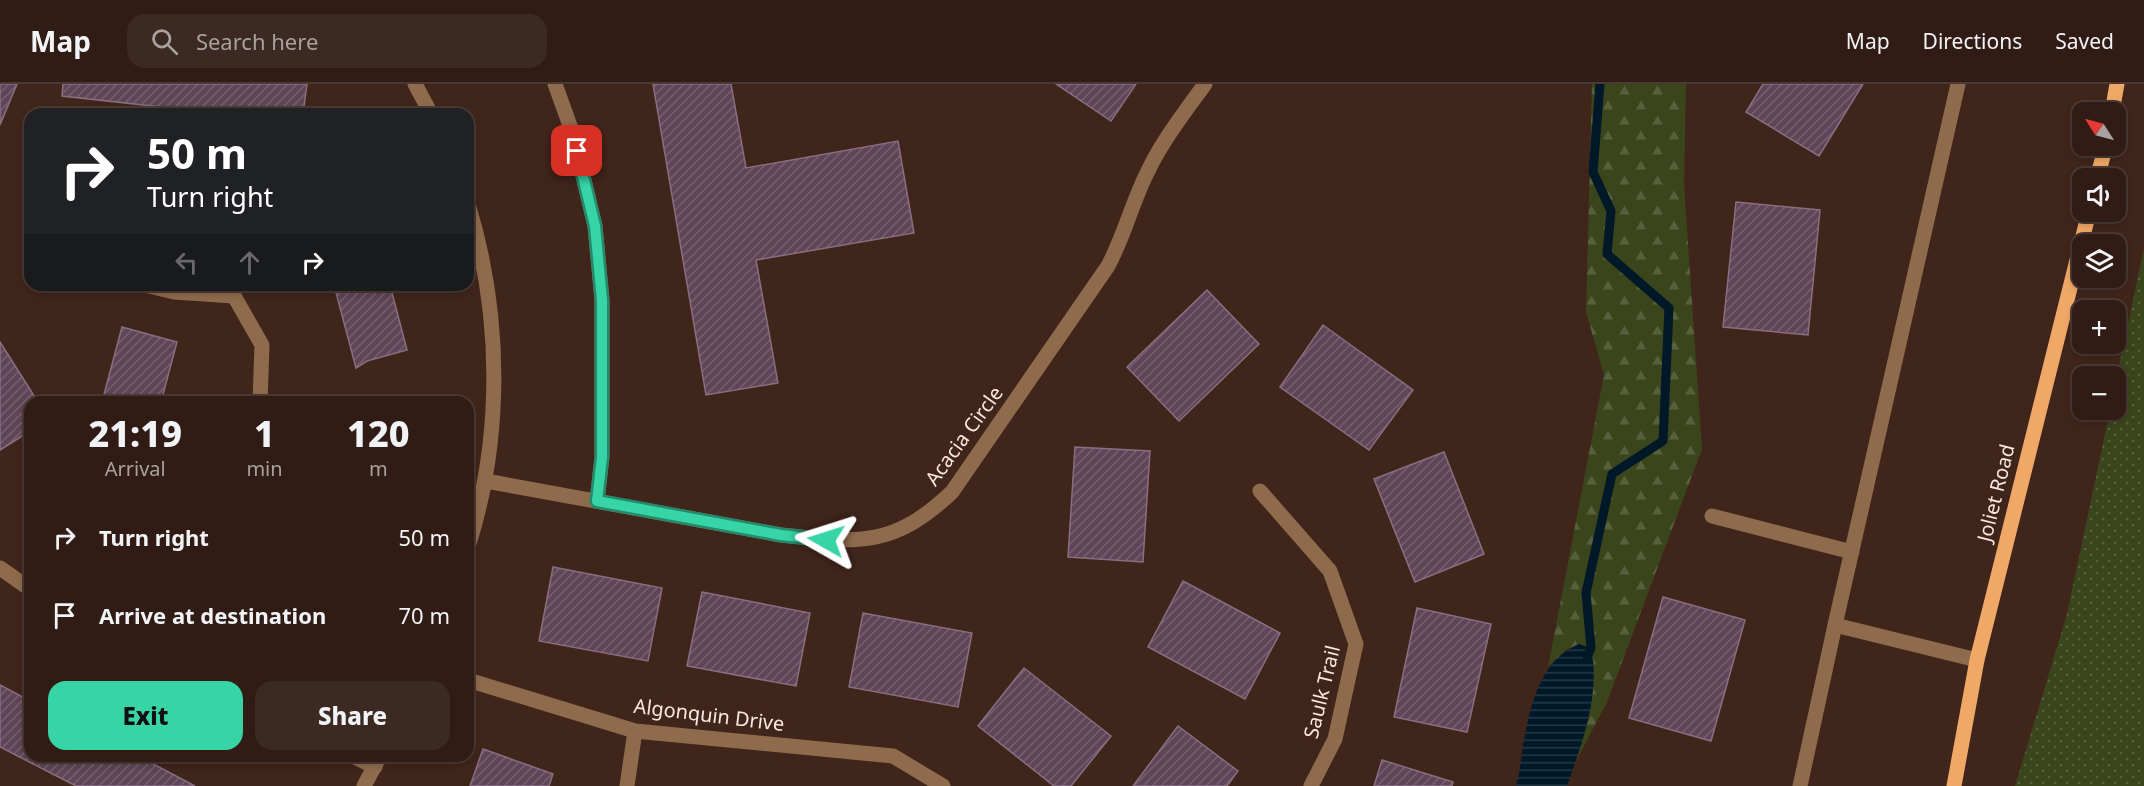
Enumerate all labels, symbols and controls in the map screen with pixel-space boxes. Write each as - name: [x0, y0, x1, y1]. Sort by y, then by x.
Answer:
- search box: [127, 14, 547, 68]
- text: Map: [30, 22, 91, 60]
- icon: search: [148, 25, 181, 58]
- text: Search here: [196, 26, 318, 56]
- text: Map: [1846, 27, 1890, 55]
- text: Directions: [1923, 27, 2022, 55]
- text: Saved: [2055, 27, 2114, 55]
- north arrow: [2072, 102, 2126, 156]
- map controls: [2072, 102, 2126, 420]
- text: 50 m: [147, 124, 247, 181]
- pin: [551, 125, 602, 176]
- icon: right: [48, 132, 126, 210]
- icon: arrive: [560, 134, 593, 167]
- button: sound: [2072, 168, 2126, 222]
- text: Turn right: [147, 178, 273, 215]
- button: layers: [2072, 234, 2126, 288]
- icon: left: [170, 246, 203, 279]
- icon: ahead: [233, 246, 266, 279]
- icon: right: [296, 246, 329, 279]
- button: +: [2072, 300, 2126, 354]
- button: −: [2072, 366, 2126, 420]
- street label: Acacia Circle: [918, 381, 1009, 491]
- text: 21:19: [88, 409, 182, 458]
- text: 1: [254, 409, 275, 458]
- text: 120: [347, 409, 410, 458]
- street label: Joliet Road: [1970, 441, 2021, 546]
- text: Arrival: [105, 455, 166, 482]
- text: min: [246, 455, 283, 482]
- text: m: [369, 455, 388, 482]
- position arrow: [794, 508, 858, 572]
- icon: right: [48, 521, 81, 554]
- text: Turn right: [99, 522, 209, 552]
- text: 50 m: [399, 522, 450, 552]
- icon: arrive: [48, 599, 81, 632]
- text: Arrive at destination: [99, 600, 326, 630]
- text: 70 m: [399, 600, 450, 630]
- street label: Saulk Trail: [1297, 642, 1346, 741]
- button: Exit: [48, 681, 243, 750]
- button: Share: [255, 681, 450, 750]
- street label: Algonquin Drive: [632, 692, 786, 737]

